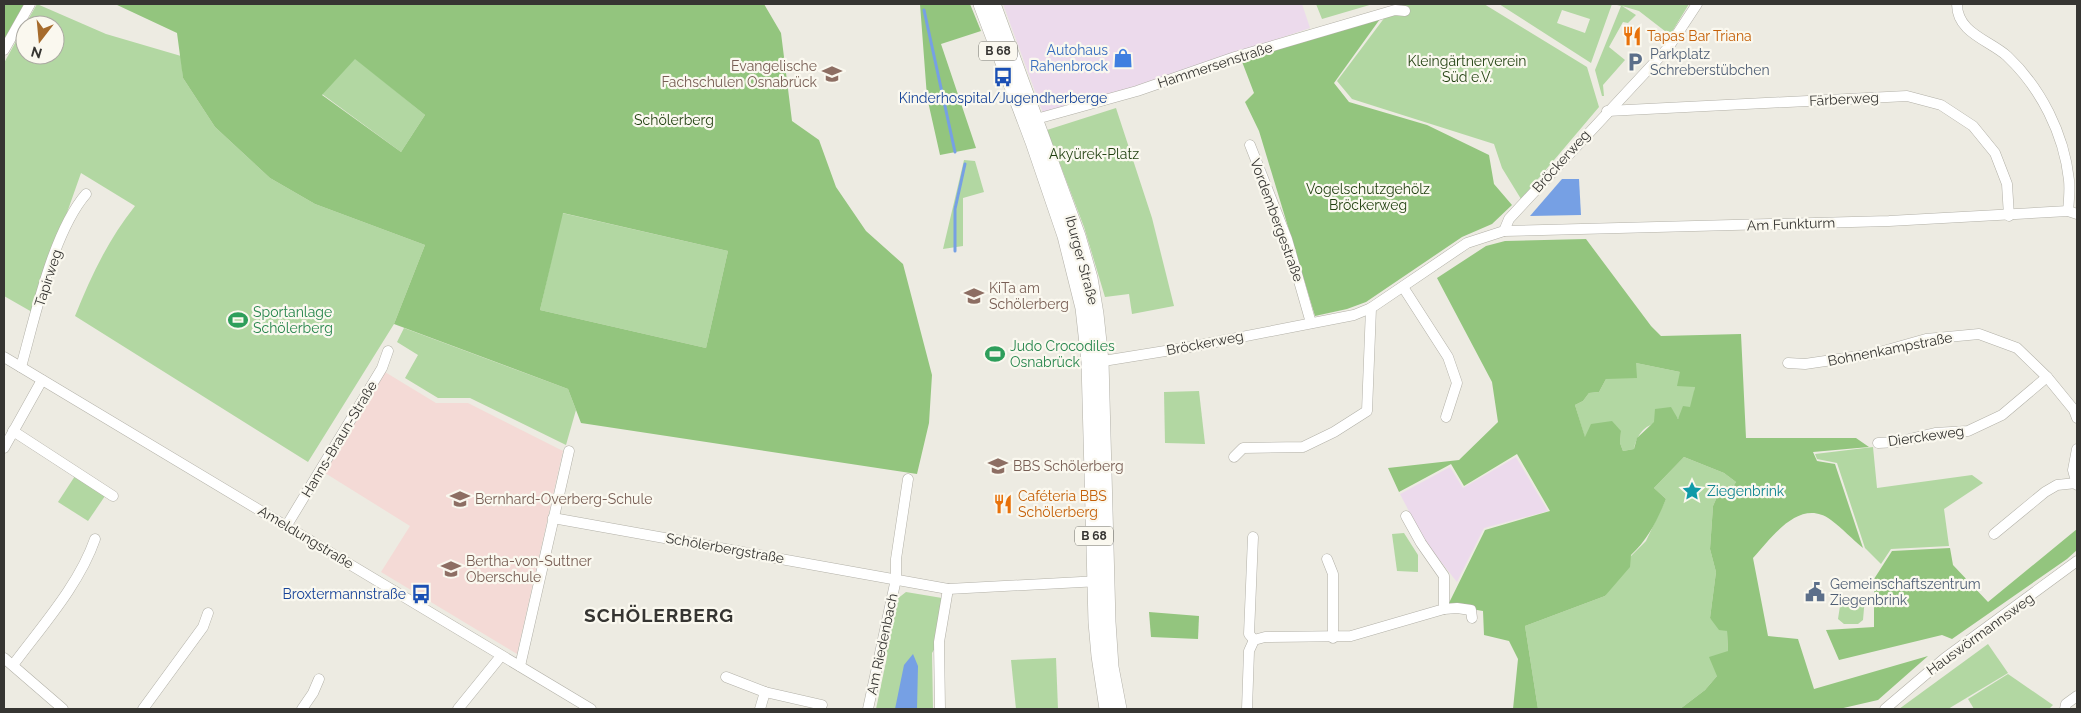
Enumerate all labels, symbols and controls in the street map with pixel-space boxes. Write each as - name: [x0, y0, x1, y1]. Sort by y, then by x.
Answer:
- north arrow: [15, 15, 65, 65]
- restaurant icon: Tapas Bar Triana: [1621, 25, 1643, 47]
- place label: Tapas Bar Triana: [1647, 28, 1752, 44]
- street label: Hammersenstraße: [1156, 39, 1274, 91]
- road number: B 68: [979, 41, 1017, 60]
- place label: Autohaus Rahenbrock: [1030, 42, 1109, 74]
- text: N: [29, 43, 44, 62]
- place label: Parkplatz Schreberstübchen: [1650, 46, 1770, 78]
- shop icon: Autohaus Rahenbrock: [1112, 47, 1134, 69]
- parking icon: Parkplatz Schreberstübchen: [1624, 51, 1646, 73]
- park label: Kleingärtnerverein Süd e.V.: [1408, 53, 1526, 85]
- place label: Evangelische Fachschulen Osnabrück: [661, 58, 818, 90]
- school or university icon: Evangelische Fachschulen Osnabrück: [821, 63, 843, 85]
- bus stop icon: Kinderhospital/Jugendherberge: [992, 66, 1014, 88]
- street label: Färberweg: [1809, 89, 1879, 109]
- place label: Kinderhospital/Jugendherberge: [899, 90, 1107, 106]
- park label: Schölerberg: [634, 112, 714, 128]
- street label: Bröckerweg: [1529, 127, 1593, 195]
- park label: Akyürek-Platz: [1049, 146, 1139, 162]
- street label: Vordembergestraße: [1247, 156, 1307, 284]
- park label: Vogelschutzgehölz Bröckerweg: [1306, 181, 1430, 213]
- street label: Iburger Straße: [1062, 214, 1102, 306]
- street label: Am Funkturm: [1747, 214, 1835, 234]
- street label: Tapirweg: [31, 247, 65, 309]
- place label: KiTa am Schölerberg: [989, 280, 1069, 312]
- school or university icon: KiTa am Schölerberg: [963, 285, 985, 307]
- place label: Sportanlage Schölerberg: [253, 304, 333, 336]
- sports icon: Sportanlage Schölerberg: [227, 309, 249, 331]
- street label: Bröckerweg: [1165, 328, 1245, 358]
- street label: Bohnenkampstraße: [1826, 329, 1954, 369]
- place label: Judo Crocodiles Osnabrück: [1010, 338, 1115, 370]
- sports icon: Judo Crocodiles Osnabrück: [984, 343, 1006, 365]
- street label: Hanns-Braun-Straße: [298, 378, 380, 500]
- street label: Dierckeweg: [1887, 423, 1965, 449]
- school or university icon: BBS Schölerberg: [987, 455, 1009, 477]
- place label: BBS Schölerberg: [1013, 458, 1124, 474]
- place icon: Ziegenbrink: [1681, 480, 1703, 502]
- place label: Ziegenbrink: [1707, 483, 1785, 499]
- school or university icon: Bernhard-Overberg-Schule: [449, 488, 471, 510]
- place label: Caféteria BBS Schölerberg: [1018, 488, 1107, 520]
- place label: Bernhard-Overberg-Schule: [475, 491, 652, 507]
- restaurant icon: Caféteria BBS Schölerberg: [992, 493, 1014, 515]
- street label: Ameldungstraße: [256, 502, 356, 572]
- road number: B 68: [1075, 526, 1113, 546]
- street label: Schölerbergstraße: [665, 530, 785, 566]
- place label: Bertha-von-Suttner Oberschule: [466, 553, 592, 585]
- school or university icon: Bertha-von-Suttner Oberschule: [440, 558, 462, 580]
- place label: Gemeinschaftszentrum Ziegenbrink: [1830, 576, 1981, 608]
- public building icon: Gemeinschaftszentrum Ziegenbrink: [1804, 581, 1826, 603]
- bus stop icon: Broxtermannstraße: [410, 583, 432, 605]
- place label: Broxtermannstraße: [283, 586, 406, 602]
- street label: Hauswörmannsweg: [1923, 590, 2037, 678]
- street label: Am Riedenbach: [863, 592, 901, 696]
- district label: SCHÖLERBERG: [584, 604, 734, 626]

